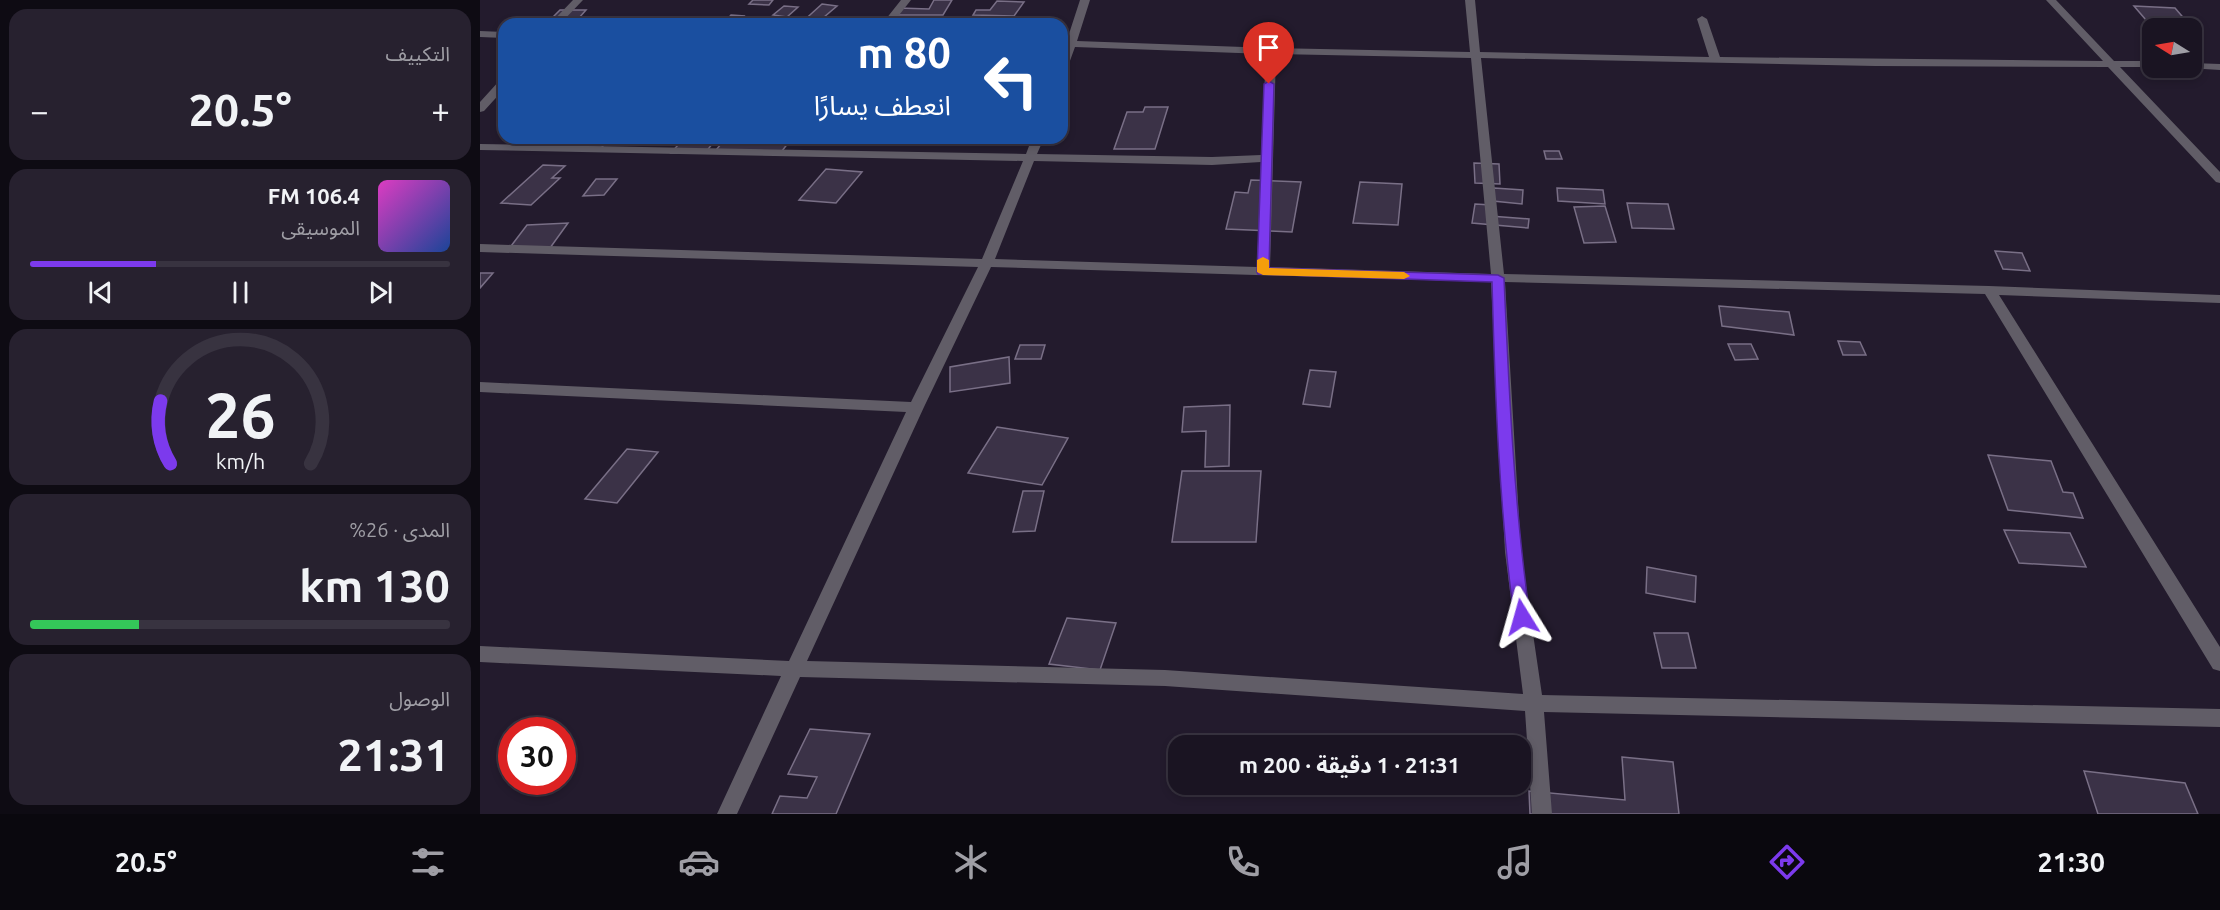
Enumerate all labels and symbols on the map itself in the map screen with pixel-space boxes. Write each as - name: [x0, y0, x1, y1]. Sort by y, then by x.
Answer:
- north arrow: [2142, 18, 2202, 78]
- pin: [1243, 22, 1294, 84]
- position arrow: [1490, 585, 1554, 649]
- speed limit sign: 30: [498, 717, 576, 795]

